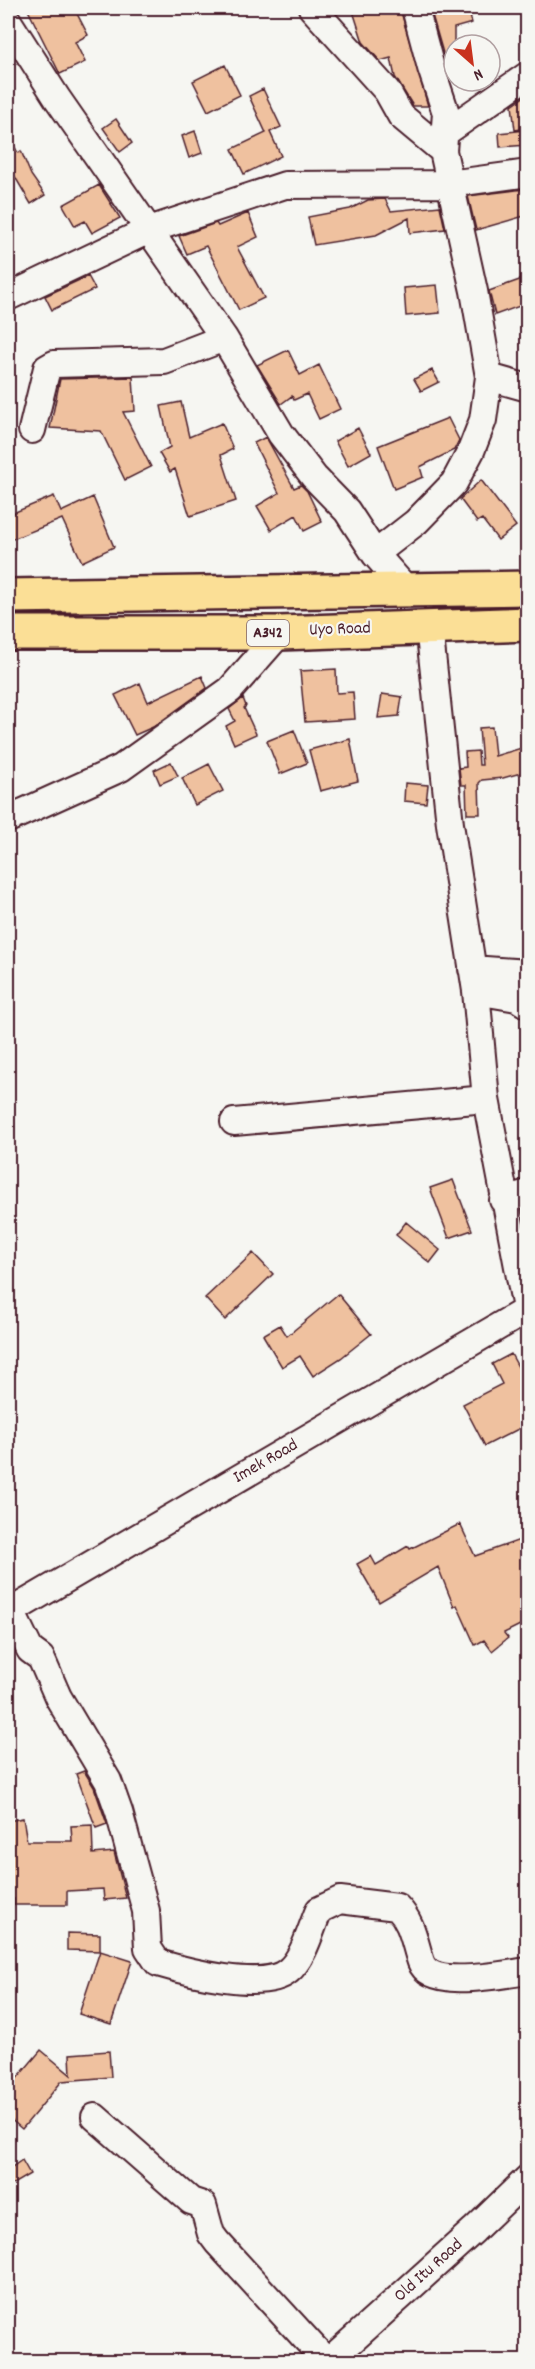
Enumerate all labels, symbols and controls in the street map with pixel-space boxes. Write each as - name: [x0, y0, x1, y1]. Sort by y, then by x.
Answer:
- north arrow: [442, 33, 502, 93]
- text: N: [469, 62, 487, 86]
- street label: Uyo Road: [309, 616, 371, 644]
- road number: A342: [247, 620, 289, 646]
- street label: Imek Road: [229, 1433, 303, 1491]
- street label: Old Itu Road: [389, 2233, 469, 2309]

